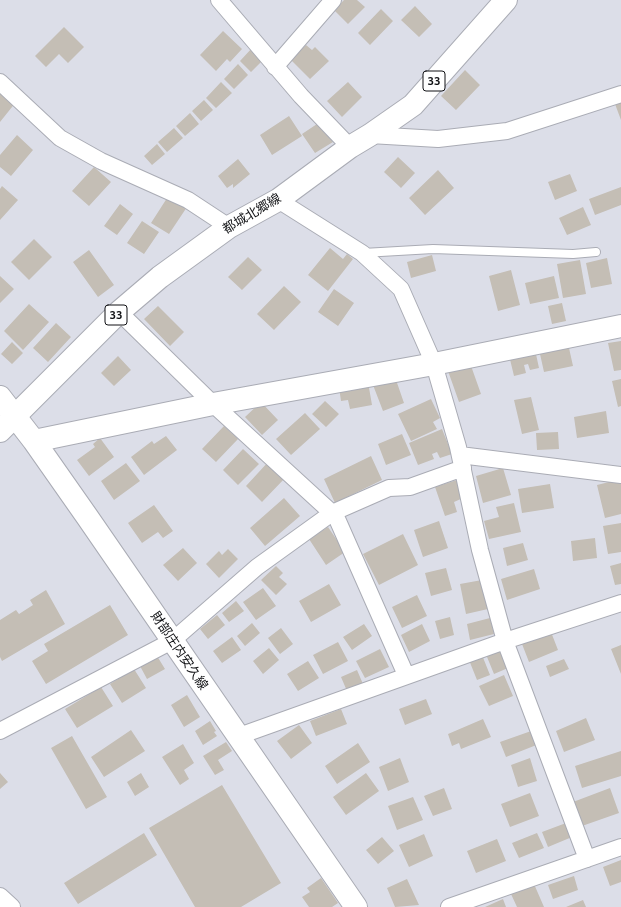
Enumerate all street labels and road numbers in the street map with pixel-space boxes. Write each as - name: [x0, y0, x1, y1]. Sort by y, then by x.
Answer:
- road number: 33: [423, 71, 445, 91]
- street label: 都城北郷線: [220, 191, 284, 237]
- road number: 33: [105, 305, 127, 325]
- street label: 財部庄内安久線: [147, 609, 211, 693]

